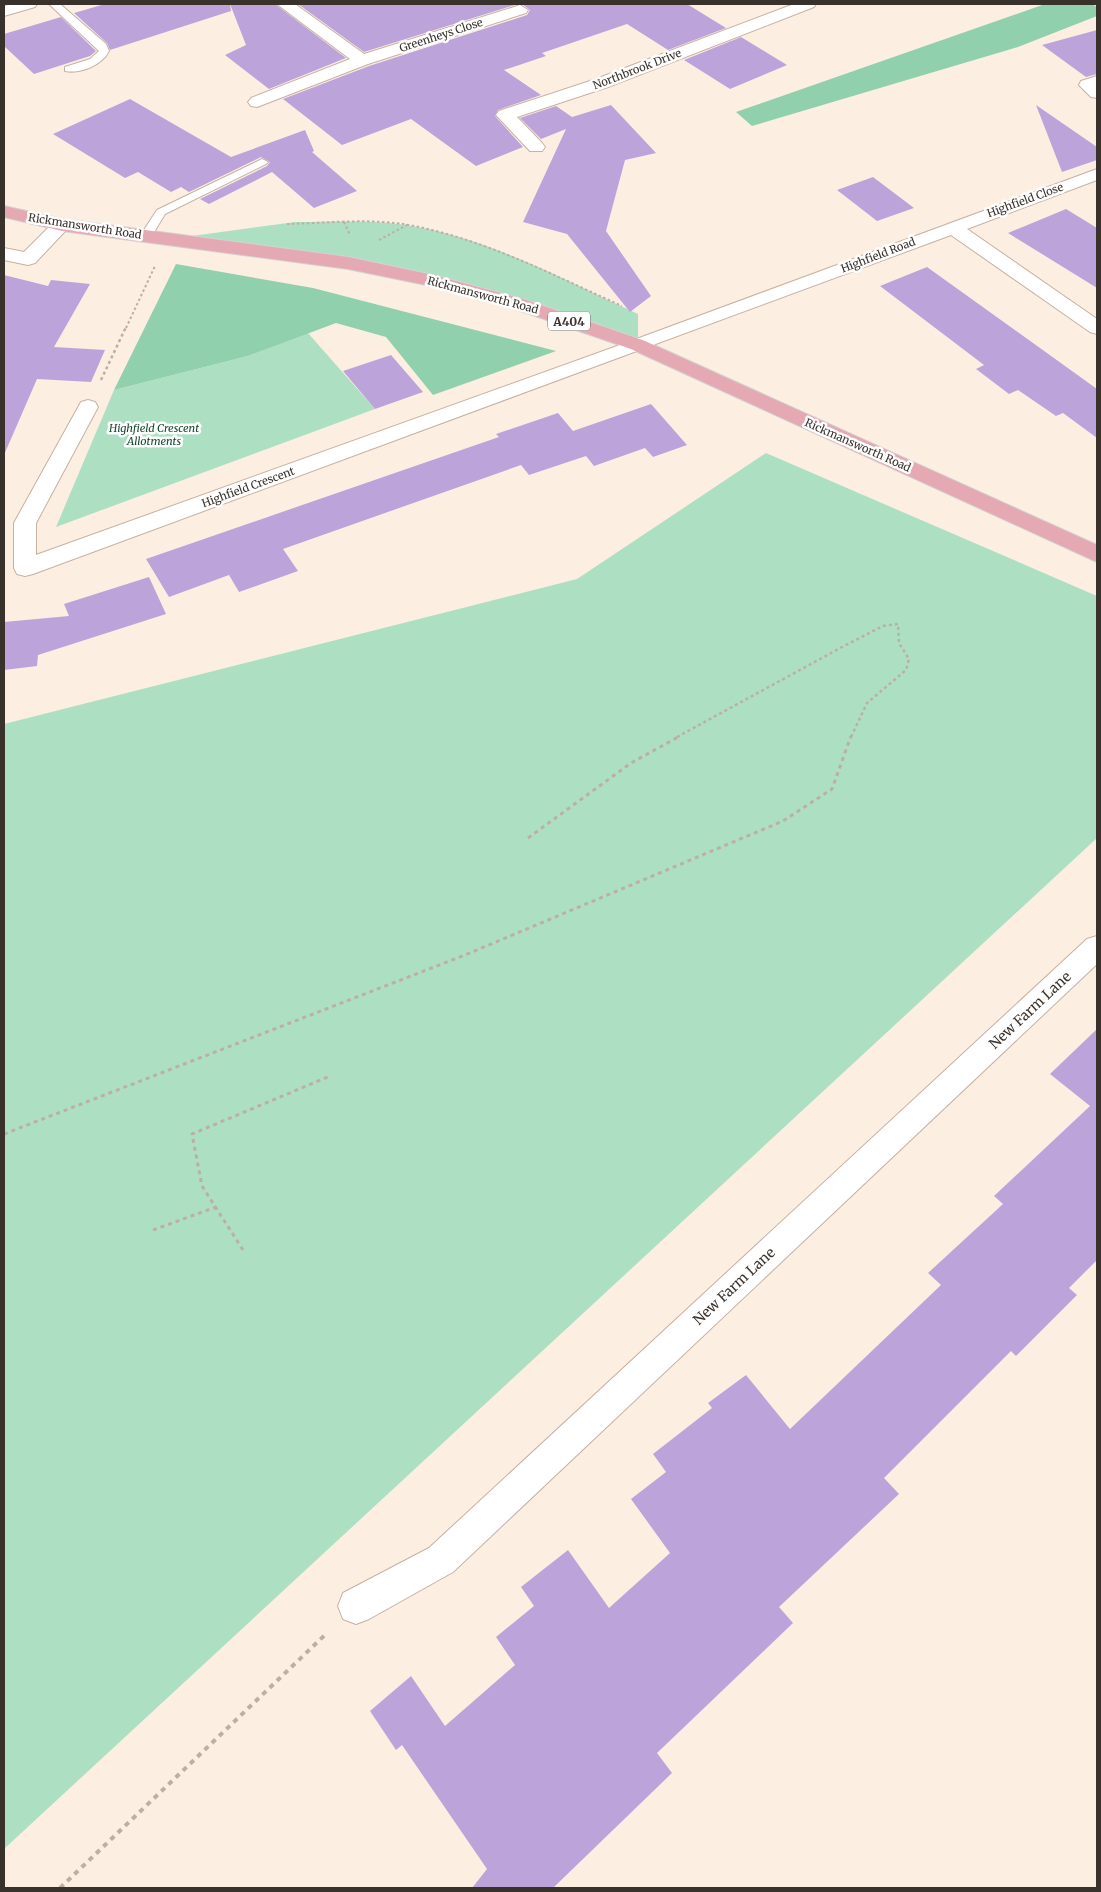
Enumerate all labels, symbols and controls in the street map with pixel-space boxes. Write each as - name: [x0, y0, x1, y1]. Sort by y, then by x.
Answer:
- street label: Greenheys Close: [398, 15, 485, 55]
- street label: Northbrook Drive: [591, 46, 683, 92]
- street label: Highfield Close: [985, 180, 1065, 220]
- street label: Rickmansworth Road: [27, 210, 143, 242]
- street label: Highfield Road: [839, 234, 918, 276]
- street label: Rickmansworth Road: [426, 273, 540, 317]
- road number: A404: [548, 312, 590, 331]
- street label: Rickmansworth Road: [803, 415, 913, 475]
- park label: Highfield Crescent Allotments: [108, 421, 199, 448]
- street label: Highfield Crescent: [200, 463, 297, 510]
- street label: New Farm Lane: [985, 967, 1075, 1053]
- street label: New Farm Lane: [689, 1243, 779, 1329]

